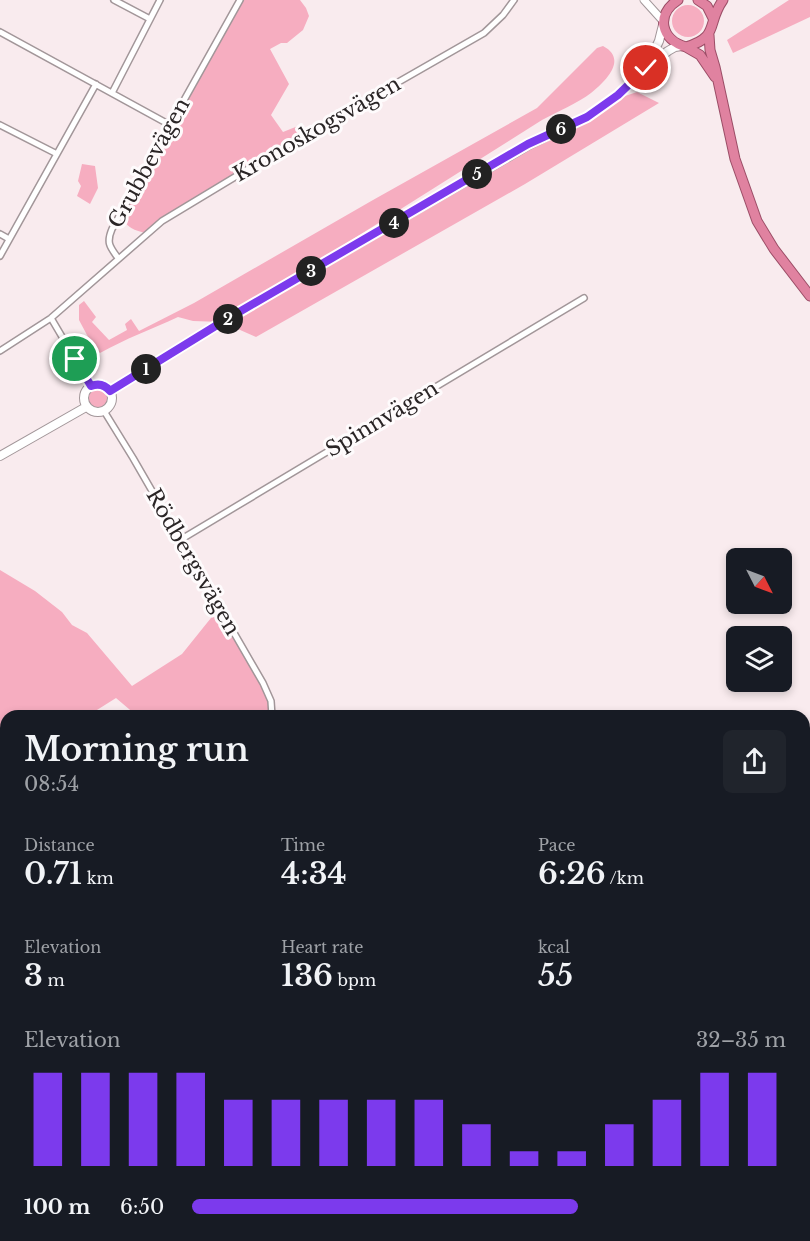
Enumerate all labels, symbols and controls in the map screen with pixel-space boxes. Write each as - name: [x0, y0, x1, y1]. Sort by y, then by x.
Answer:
- pin: [620, 42, 671, 93]
- icon: check: [629, 51, 662, 84]
- street label: Kronoskogsvägen: [229, 71, 405, 187]
- street label: Grubbevägen: [103, 93, 195, 233]
- pin: 6: [546, 114, 576, 144]
- text: 6: [556, 119, 566, 139]
- pin: 5: [462, 159, 492, 189]
- text: 5: [472, 164, 482, 184]
- pin: 4: [379, 208, 409, 238]
- text: 4: [389, 213, 399, 233]
- pin: 3: [296, 256, 326, 286]
- text: 3: [306, 261, 316, 281]
- pin: 2: [213, 304, 243, 334]
- text: 2: [223, 309, 233, 329]
- pin: [49, 333, 100, 384]
- icon: arrive: [58, 342, 91, 375]
- pin: 1: [131, 354, 161, 384]
- text: 1: [143, 359, 149, 379]
- street label: Spinnvägen: [321, 375, 443, 463]
- street label: Rödbergsvägen: [140, 484, 246, 640]
- north arrow: [726, 548, 792, 614]
- map controls: [726, 548, 792, 692]
- button: layers: [726, 626, 792, 692]
- text: Morning run: [24, 729, 249, 770]
- button: share: [723, 730, 786, 793]
- text: 08:54: [24, 772, 79, 796]
- text: Distance: [24, 835, 95, 855]
- text: Time: [281, 835, 325, 855]
- text: Pace: [538, 835, 575, 855]
- text: 0.71: [24, 855, 82, 892]
- text: 4:34: [281, 855, 347, 892]
- text: 6:26: [538, 855, 606, 892]
- text: km: [82, 868, 114, 888]
- text: /km: [606, 868, 644, 888]
- text: Elevation: [24, 937, 101, 957]
- text: Heart rate: [281, 937, 363, 957]
- text: kcal: [538, 937, 570, 957]
- text: 3: [24, 957, 43, 994]
- text: 136: [281, 957, 333, 994]
- text: 55: [538, 957, 573, 994]
- text: m: [43, 970, 65, 990]
- text: bpm: [333, 970, 376, 990]
- text: Elevation: [24, 1028, 121, 1052]
- text: 32–35 m: [696, 1028, 786, 1052]
- text: 100 m: [24, 1195, 90, 1219]
- text: 6:50: [120, 1195, 164, 1219]

